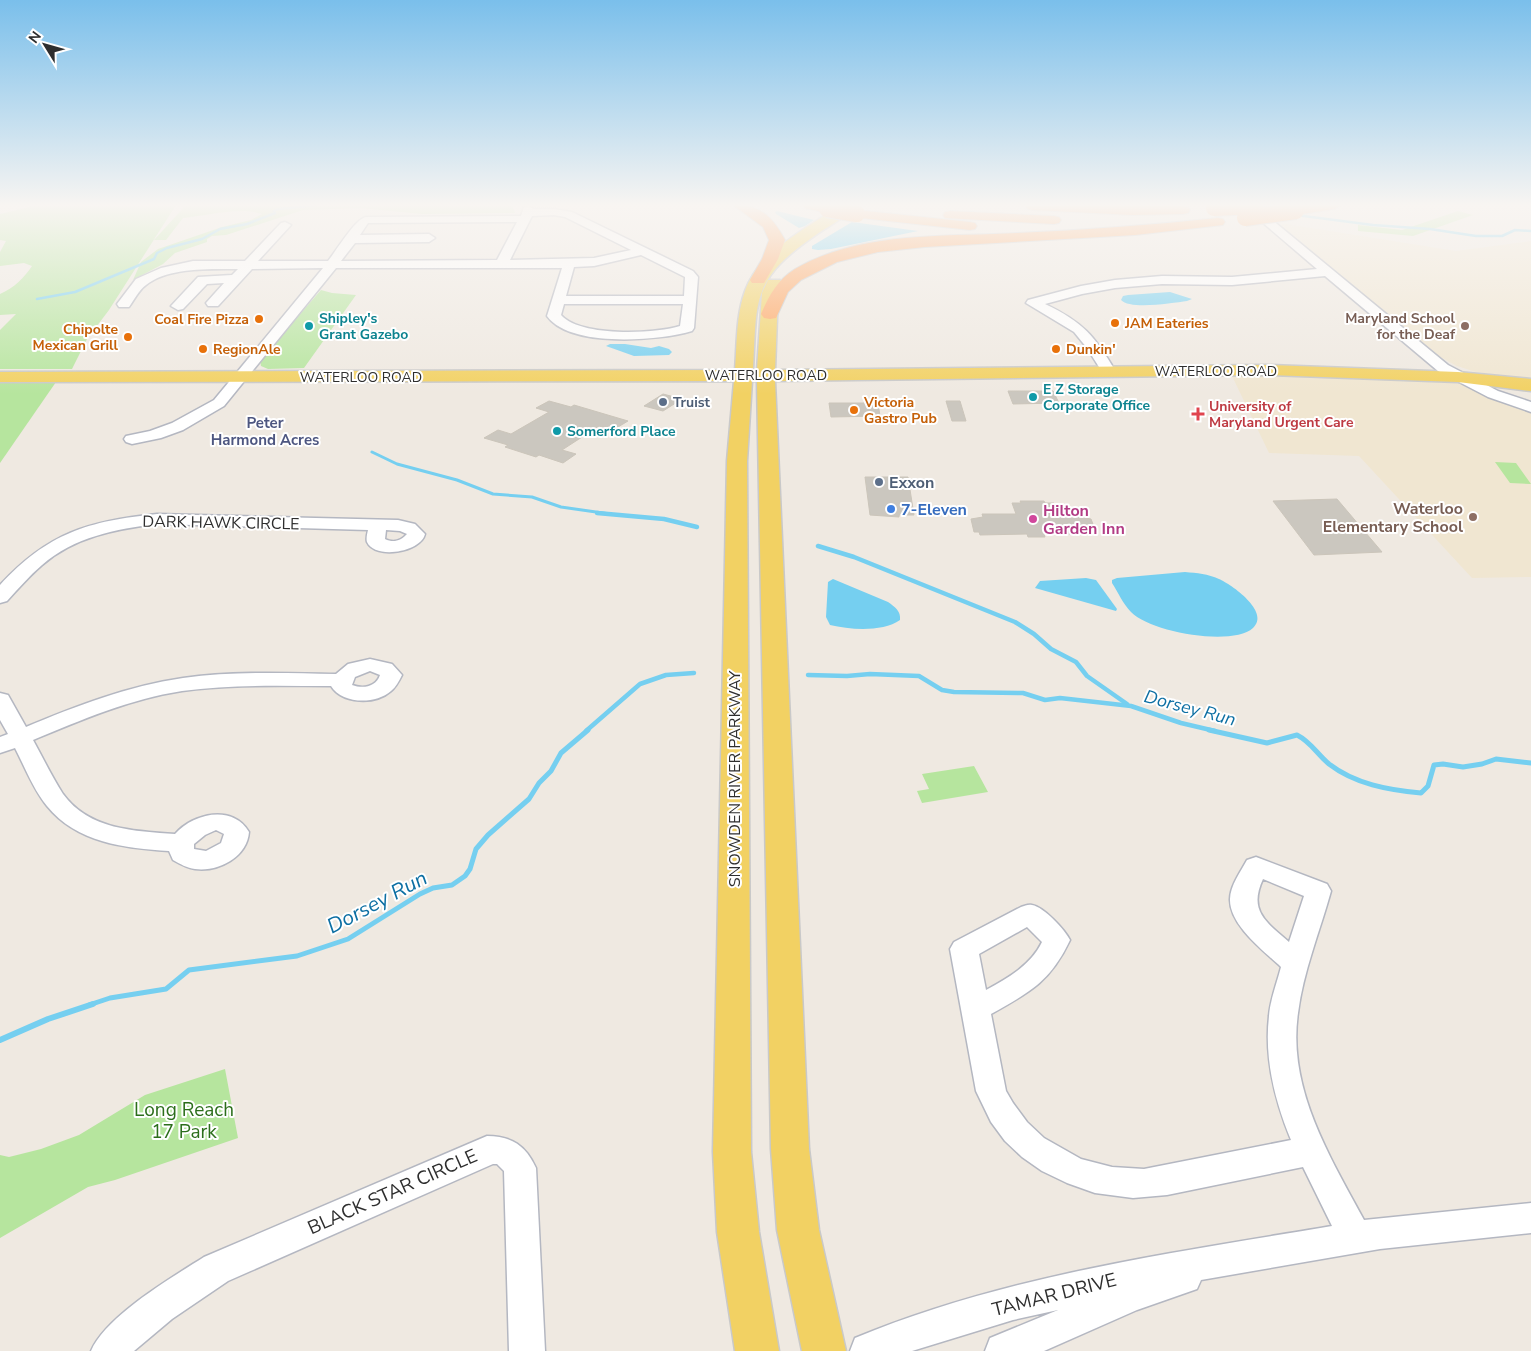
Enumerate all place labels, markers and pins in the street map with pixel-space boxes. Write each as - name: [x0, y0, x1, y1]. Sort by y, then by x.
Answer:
- place label: Shipley's Grant Gazebo: [319, 309, 408, 344]
- place label: Maryland School for the Deaf: [1345, 309, 1456, 344]
- place label: Coal Fire Pizza: [154, 310, 249, 329]
- marker: Coal Fire Pizza: [253, 313, 265, 325]
- place label: JAM Eateries: [1124, 314, 1209, 333]
- marker: JAM Eateries: [1109, 317, 1121, 329]
- place label: Chipolte Mexican Grill: [33, 320, 119, 355]
- marker: Shipley's Grant Gazebo: [303, 320, 315, 332]
- marker: Maryland School for the Deaf: [1459, 320, 1471, 332]
- marker: Chipolte Mexican Grill: [122, 331, 134, 343]
- place label: RegionAle: [213, 340, 281, 359]
- place label: Dunkin': [1066, 340, 1116, 359]
- marker: RegionAle: [197, 343, 209, 355]
- marker: Dunkin': [1050, 343, 1062, 355]
- place label: E Z Storage Corporate Office: [1043, 380, 1151, 415]
- marker: E Z Storage Corporate Office: [1027, 391, 1039, 403]
- place label: Truist: [673, 393, 711, 412]
- place label: Victoria Gastro Pub: [863, 393, 937, 428]
- marker: Truist: [657, 396, 669, 408]
- place label: University of Maryland Urgent Care: [1209, 397, 1354, 432]
- marker: Victoria Gastro Pub: [848, 404, 860, 416]
- marker: University of Maryland Urgent Care: [1191, 407, 1205, 421]
- place label: Somerford Place: [567, 422, 676, 441]
- marker: Somerford Place: [551, 425, 563, 437]
- place label: Exxon: [889, 472, 934, 494]
- marker: Exxon: [873, 476, 885, 488]
- place label: Waterloo Elementary School: [1323, 498, 1463, 538]
- place label: 7-Eleven: [901, 499, 967, 521]
- place label: Hilton Garden Inn: [1043, 500, 1125, 540]
- marker: 7-Eleven: [885, 503, 897, 515]
- marker: Waterloo Elementary School: [1467, 511, 1479, 523]
- marker: Hilton Garden Inn: [1027, 513, 1039, 525]

